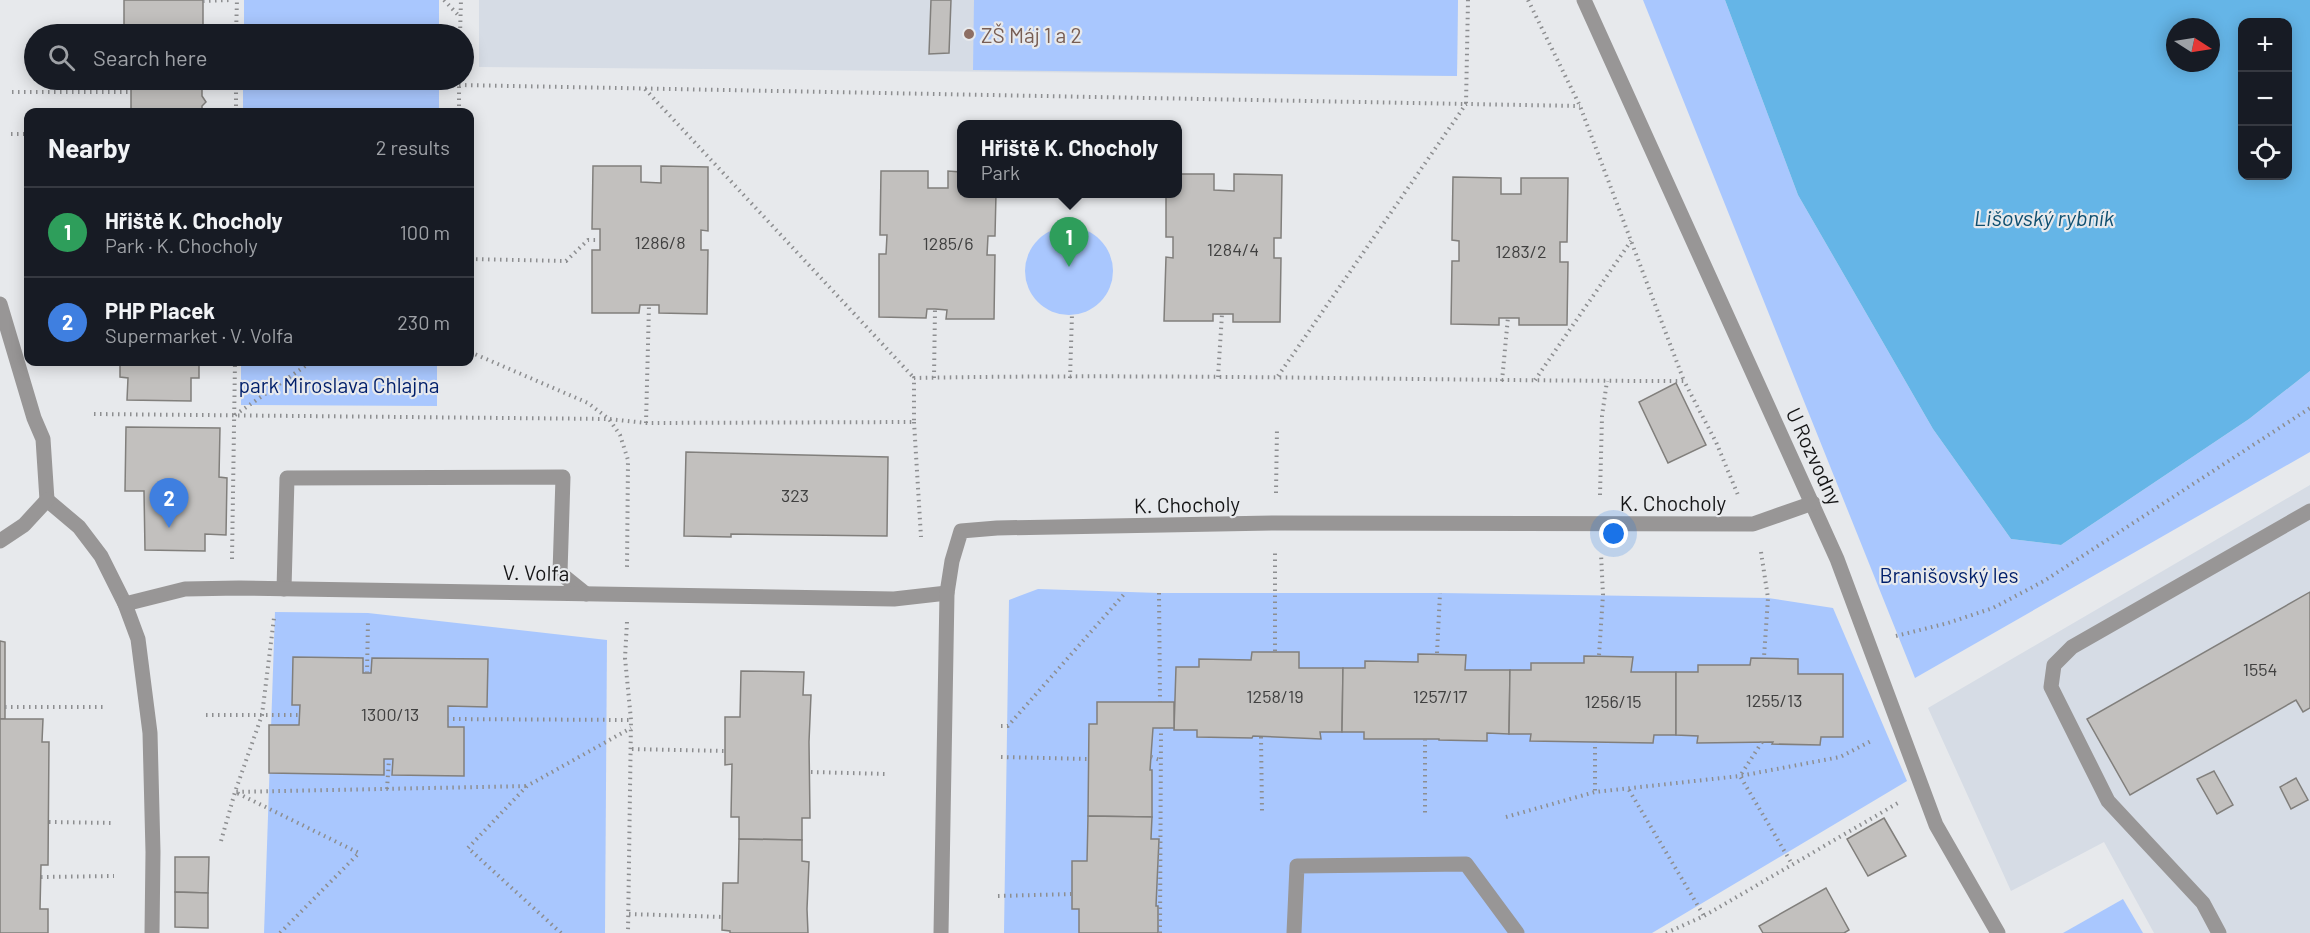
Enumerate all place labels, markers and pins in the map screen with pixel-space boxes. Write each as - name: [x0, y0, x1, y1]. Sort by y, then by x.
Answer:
- place label: ZŠ Máj 1 a 2: [981, 22, 1082, 47]
- marker: ZŠ Máj 1 a 2: [962, 27, 976, 41]
- pin: 1: [1050, 218, 1088, 267]
- pin: 2: [150, 478, 188, 528]

